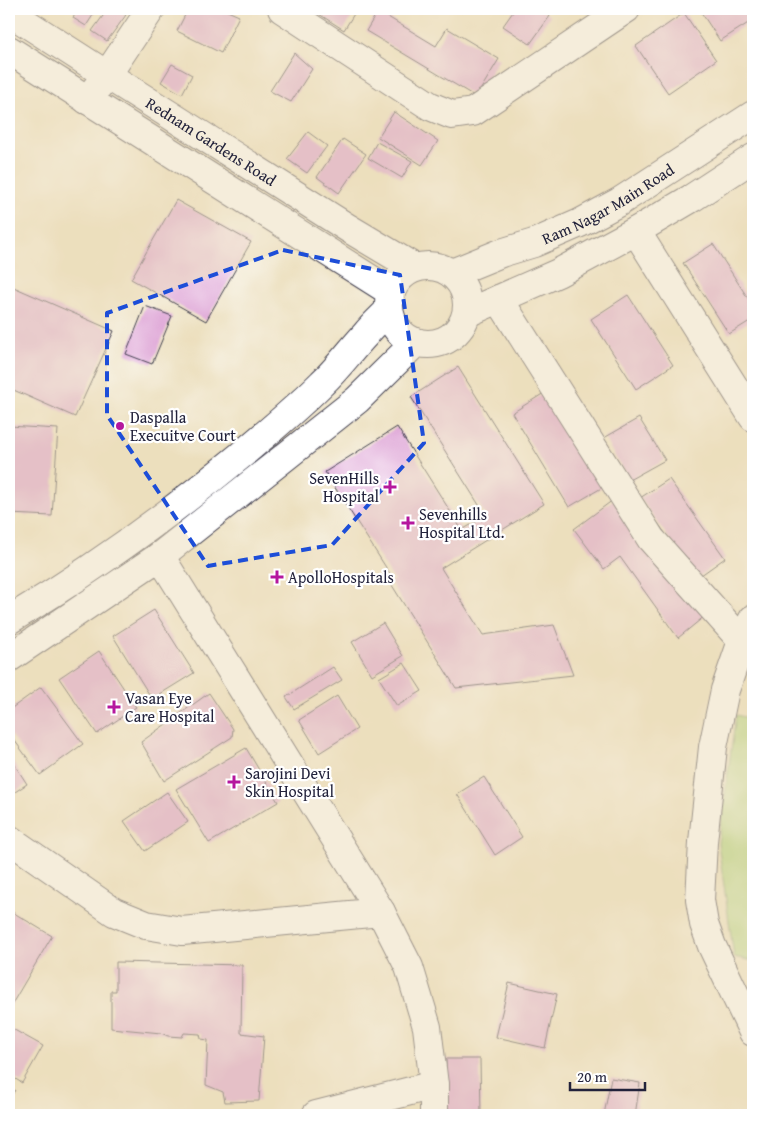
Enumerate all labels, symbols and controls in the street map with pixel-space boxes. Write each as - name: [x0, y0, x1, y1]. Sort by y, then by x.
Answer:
- street label: Rednam Gardens Road: [141, 91, 282, 192]
- street label: Ram Nagar Main Road: [538, 157, 679, 250]
- place label: Daspalla Execuitve Court: [130, 405, 236, 447]
- marker: Daspalla Execuitve Court: [114, 420, 126, 432]
- place label: SevenHills Hospital: [309, 466, 380, 508]
- marker: SevenHills Hospital: [383, 480, 397, 494]
- place label: Sevenhills Hospital Ltd.: [419, 502, 504, 544]
- marker: Sevenhills Hospital Ltd.: [401, 516, 415, 530]
- place label: ApolloHospitals: [288, 565, 394, 589]
- marker: ApolloHospitals: [270, 570, 284, 584]
- place label: Vasan Eye Care Hospital: [125, 686, 215, 728]
- marker: Vasan Eye Care Hospital: [107, 700, 121, 714]
- place label: Sarojini Devi Skin Hospital: [245, 761, 334, 803]
- marker: Sarojini Devi Skin Hospital: [227, 775, 241, 789]
- scale bar: [570, 1059, 644, 1091]
- text: 20 m: [577, 1066, 608, 1087]

